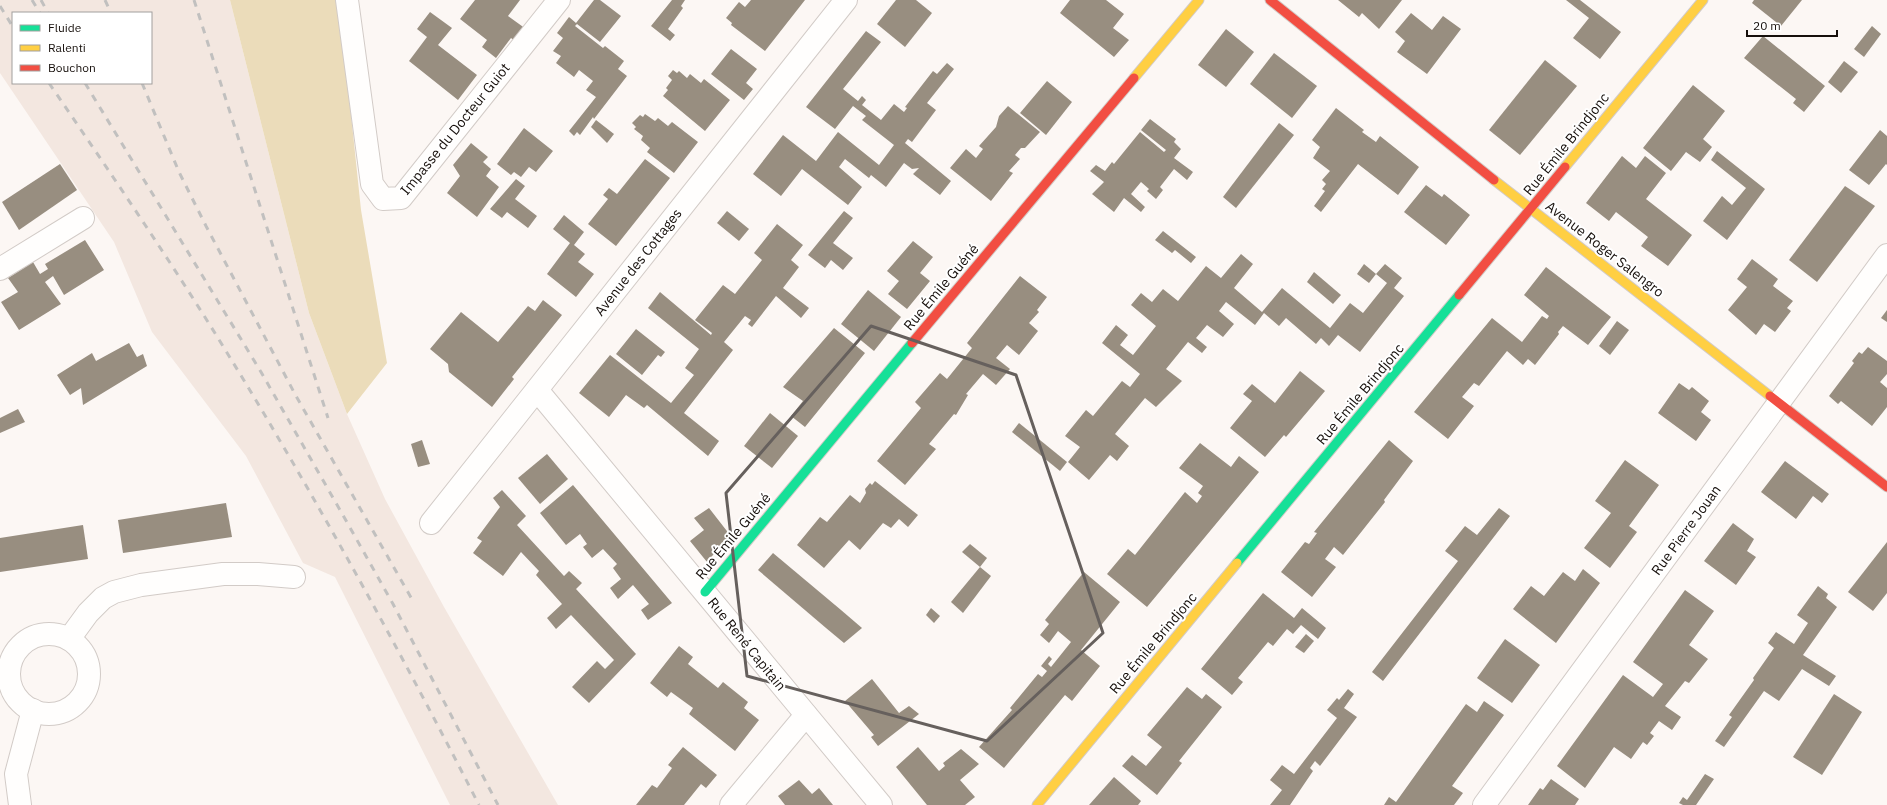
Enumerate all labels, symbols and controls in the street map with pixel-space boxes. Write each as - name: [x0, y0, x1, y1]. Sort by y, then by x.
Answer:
- legend: [12, 12, 152, 84]
- scale bar: [1747, 12, 1837, 38]
- text: 20 m: [1753, 18, 1781, 33]
- text: Fluide: [48, 20, 82, 35]
- text: Ralenti: [48, 40, 86, 55]
- street label: Impasse du Docteur Guiot: [396, 59, 514, 199]
- text: Bouchon: [48, 60, 96, 75]
- street label: Rue Émile Brindjonc: [1518, 88, 1613, 199]
- street label: Avenue Roger Salengro: [1542, 197, 1668, 301]
- street label: Avenue des Cottages: [590, 205, 686, 319]
- street label: Rue Émile Guéné: [899, 239, 983, 334]
- street label: Rue Émile Brindjonc: [1312, 339, 1408, 448]
- street label: Rue Pierre Jouan: [1647, 481, 1725, 579]
- street label: Rue Émile Guéné: [691, 488, 775, 583]
- street label: Rue Émile Brindjonc: [1105, 588, 1201, 697]
- street label: Rue René Capitain: [704, 594, 790, 694]

